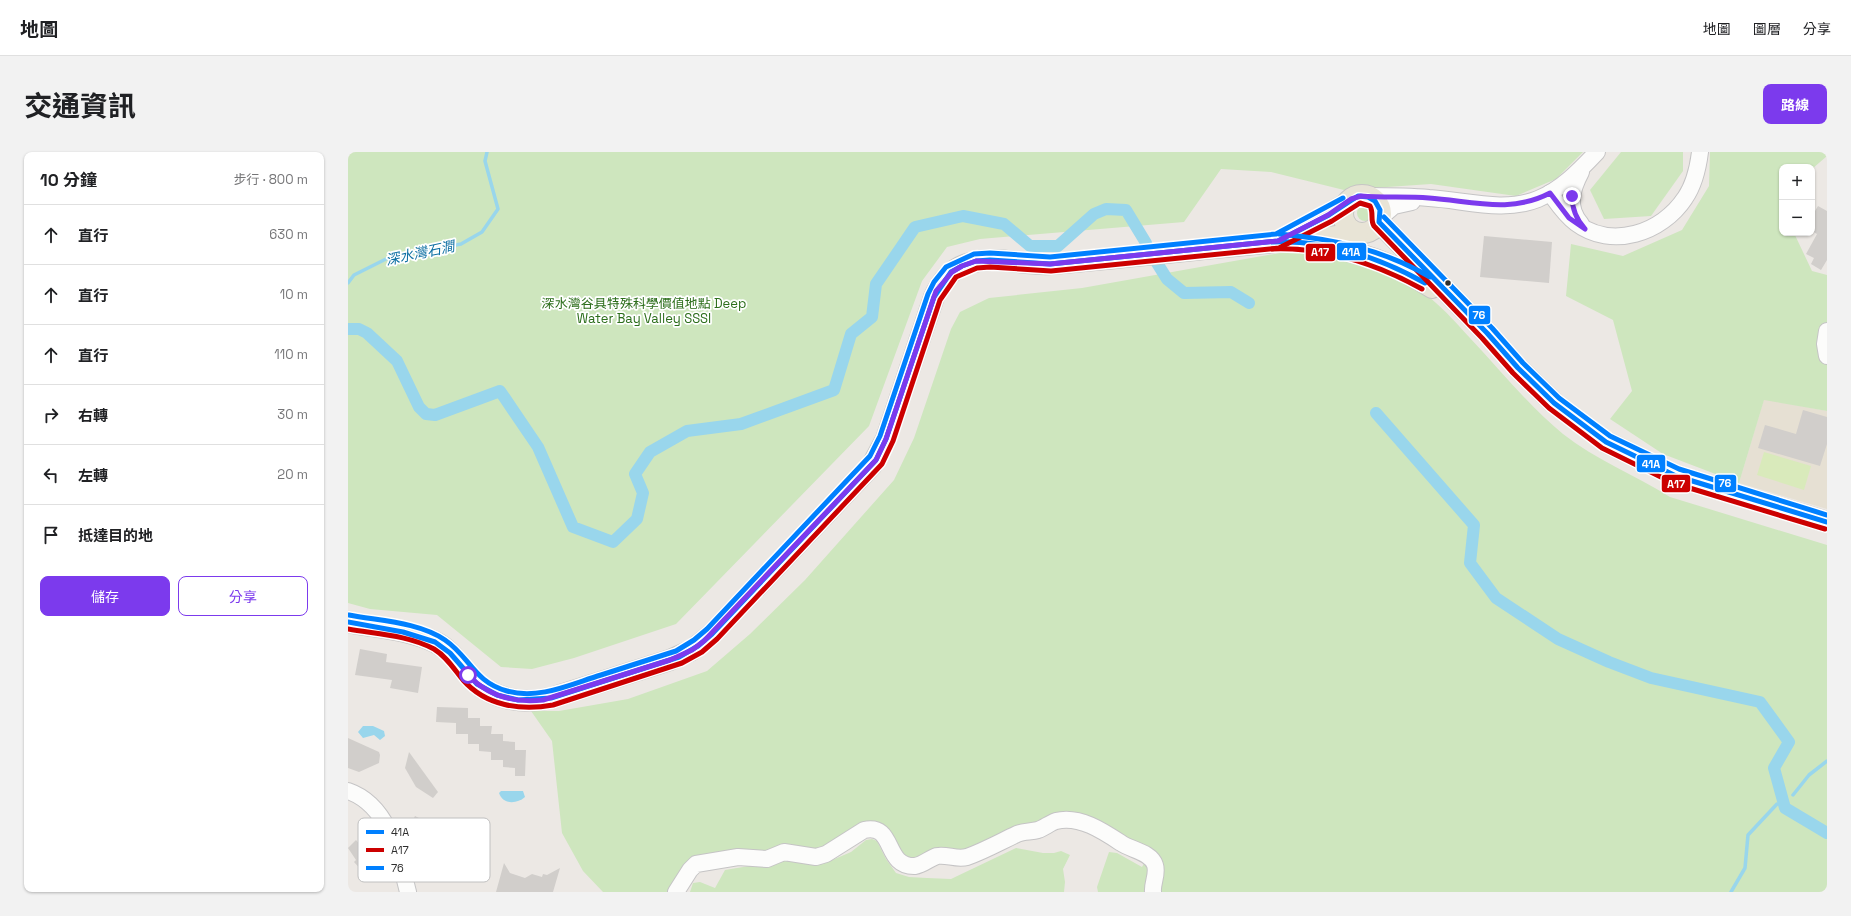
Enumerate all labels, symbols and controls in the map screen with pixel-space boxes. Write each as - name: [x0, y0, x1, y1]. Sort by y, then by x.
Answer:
- text: 地圖: [20, 17, 58, 42]
- text: 地圖: [1703, 20, 1731, 38]
- text: 圖層: [1753, 20, 1781, 38]
- text: 分享: [1803, 20, 1831, 38]
- button: 路線: [1763, 84, 1827, 124]
- text: 交通資訊: [24, 88, 136, 124]
- map controls: [1779, 164, 1815, 236]
- button: +: [1779, 164, 1815, 200]
- text: 10 分鐘: [40, 169, 97, 191]
- text: 步行 · 800 m: [234, 171, 308, 188]
- route end: [1563, 187, 1581, 205]
- button: −: [1779, 200, 1815, 236]
- icon: ahead: [40, 224, 62, 246]
- text: 直行: [78, 226, 108, 245]
- text: 630 m: [269, 226, 308, 243]
- water label: 深水灣石澗: [384, 237, 458, 269]
- line badge: 41A: [1336, 242, 1367, 261]
- line badge: A17: [1305, 243, 1336, 262]
- text: A17: [1311, 245, 1329, 259]
- text: 41A: [1342, 245, 1360, 259]
- unlabelled marker: [1443, 278, 1453, 288]
- icon: ahead: [40, 284, 62, 306]
- text: 直行: [78, 286, 108, 305]
- text: 10 m: [280, 286, 308, 303]
- park label: 深水灣谷具特殊科學價值地點 Deep Water Bay Valley SSSI: [542, 295, 746, 327]
- line badge: 76: [1468, 305, 1491, 325]
- text: 76: [1473, 308, 1486, 322]
- icon: ahead: [40, 344, 62, 366]
- text: 直行: [78, 346, 108, 365]
- text: 110 m: [274, 346, 308, 363]
- icon: right: [40, 404, 62, 426]
- text: 右轉: [78, 406, 108, 425]
- text: 30 m: [277, 406, 308, 423]
- line badge: 41A: [1636, 454, 1666, 473]
- text: 41A: [1642, 457, 1660, 471]
- icon: left: [40, 464, 62, 486]
- text: 左轉: [78, 466, 108, 485]
- text: 20 m: [277, 466, 308, 483]
- line badge: A17: [1661, 474, 1691, 493]
- line badge: 76: [1714, 474, 1737, 493]
- text: 76: [1719, 476, 1732, 490]
- text: A17: [1667, 477, 1685, 491]
- icon: arrive: [40, 524, 62, 546]
- text: 抵達目的地: [78, 526, 153, 545]
- button: 儲存: [40, 576, 170, 616]
- button: 分享: [178, 576, 308, 616]
- route start: [459, 666, 477, 684]
- legend: [358, 818, 490, 882]
- text: 41A: [391, 825, 409, 839]
- text: A17: [391, 843, 409, 857]
- text: 76: [391, 861, 404, 875]

